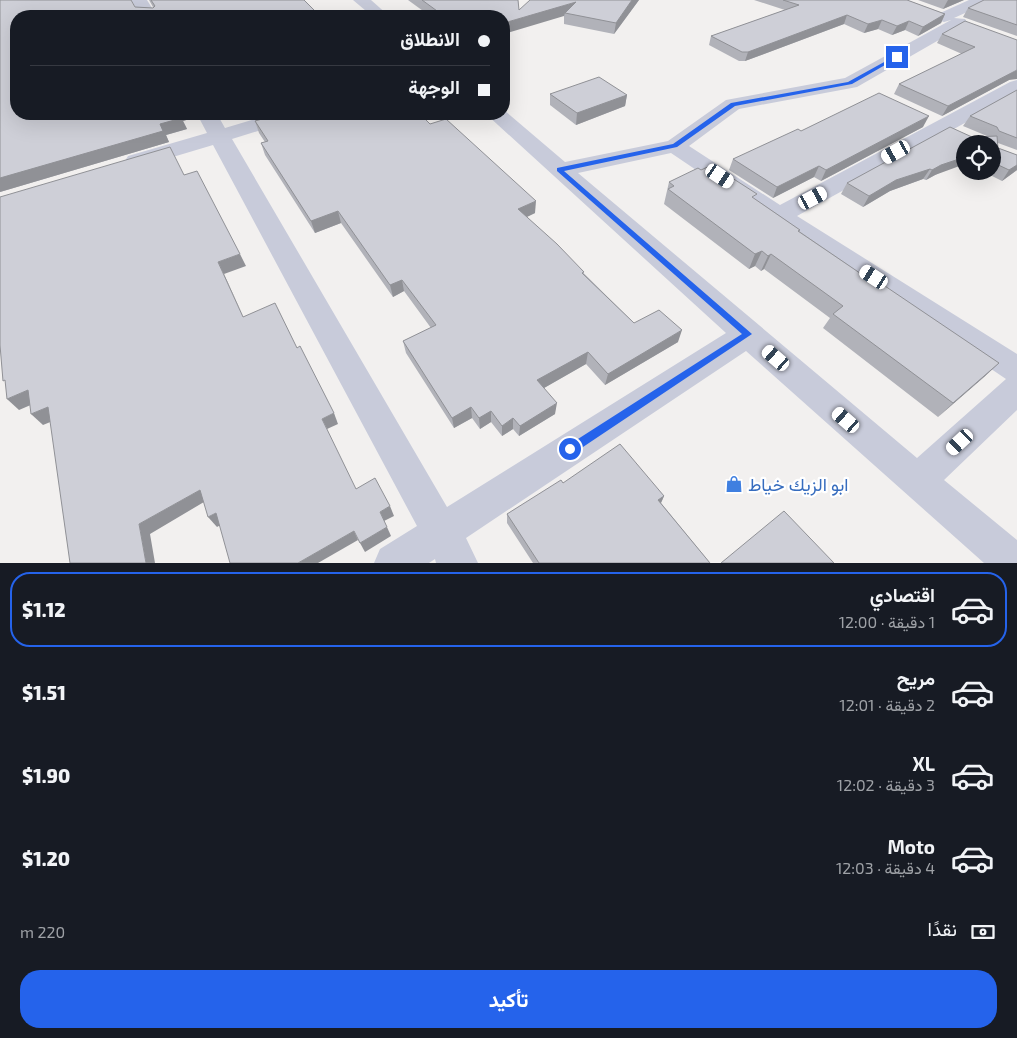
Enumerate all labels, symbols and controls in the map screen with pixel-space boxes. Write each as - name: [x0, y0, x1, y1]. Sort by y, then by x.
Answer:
- text: الانطلاق: [400, 27, 460, 50]
- route end: [886, 46, 908, 68]
- text: الوجهة: [408, 75, 460, 98]
- map controls: [956, 135, 1001, 180]
- button: locate: [956, 135, 1001, 180]
- car: [879, 138, 912, 166]
- car: [703, 161, 736, 191]
- car: [796, 184, 829, 212]
- car: [857, 263, 890, 291]
- car: [759, 342, 792, 374]
- car: [829, 404, 862, 436]
- car: [943, 426, 976, 458]
- route start: [559, 438, 581, 460]
- place label: ابو الزيك خياط: [748, 473, 848, 496]
- shop icon: ابو الزيك خياط: [724, 474, 744, 494]
- text: اقتصادي: [870, 583, 935, 606]
- icon: car: [950, 587, 995, 632]
- text: $1.12: [22, 598, 66, 621]
- text: 1 دقيقة · 12:00: [839, 612, 935, 631]
- text: مريح: [897, 666, 935, 689]
- icon: car: [950, 670, 995, 715]
- text: $1.51: [22, 681, 66, 704]
- text: 2 دقيقة · 12:01: [839, 695, 935, 714]
- text: XL: [913, 752, 935, 775]
- icon: car: [950, 753, 995, 798]
- text: $1.90: [22, 764, 70, 787]
- text: 3 دقيقة · 12:02: [837, 775, 935, 794]
- text: Moto: [887, 835, 935, 858]
- icon: car: [950, 836, 995, 881]
- text: $1.20: [22, 847, 70, 870]
- text: 4 دقيقة · 12:03: [836, 858, 935, 877]
- text: نقدًا: [928, 917, 957, 940]
- icon: cash: [969, 918, 997, 946]
- text: 220 m: [20, 922, 65, 941]
- button: تأكيد: [20, 970, 997, 1028]

